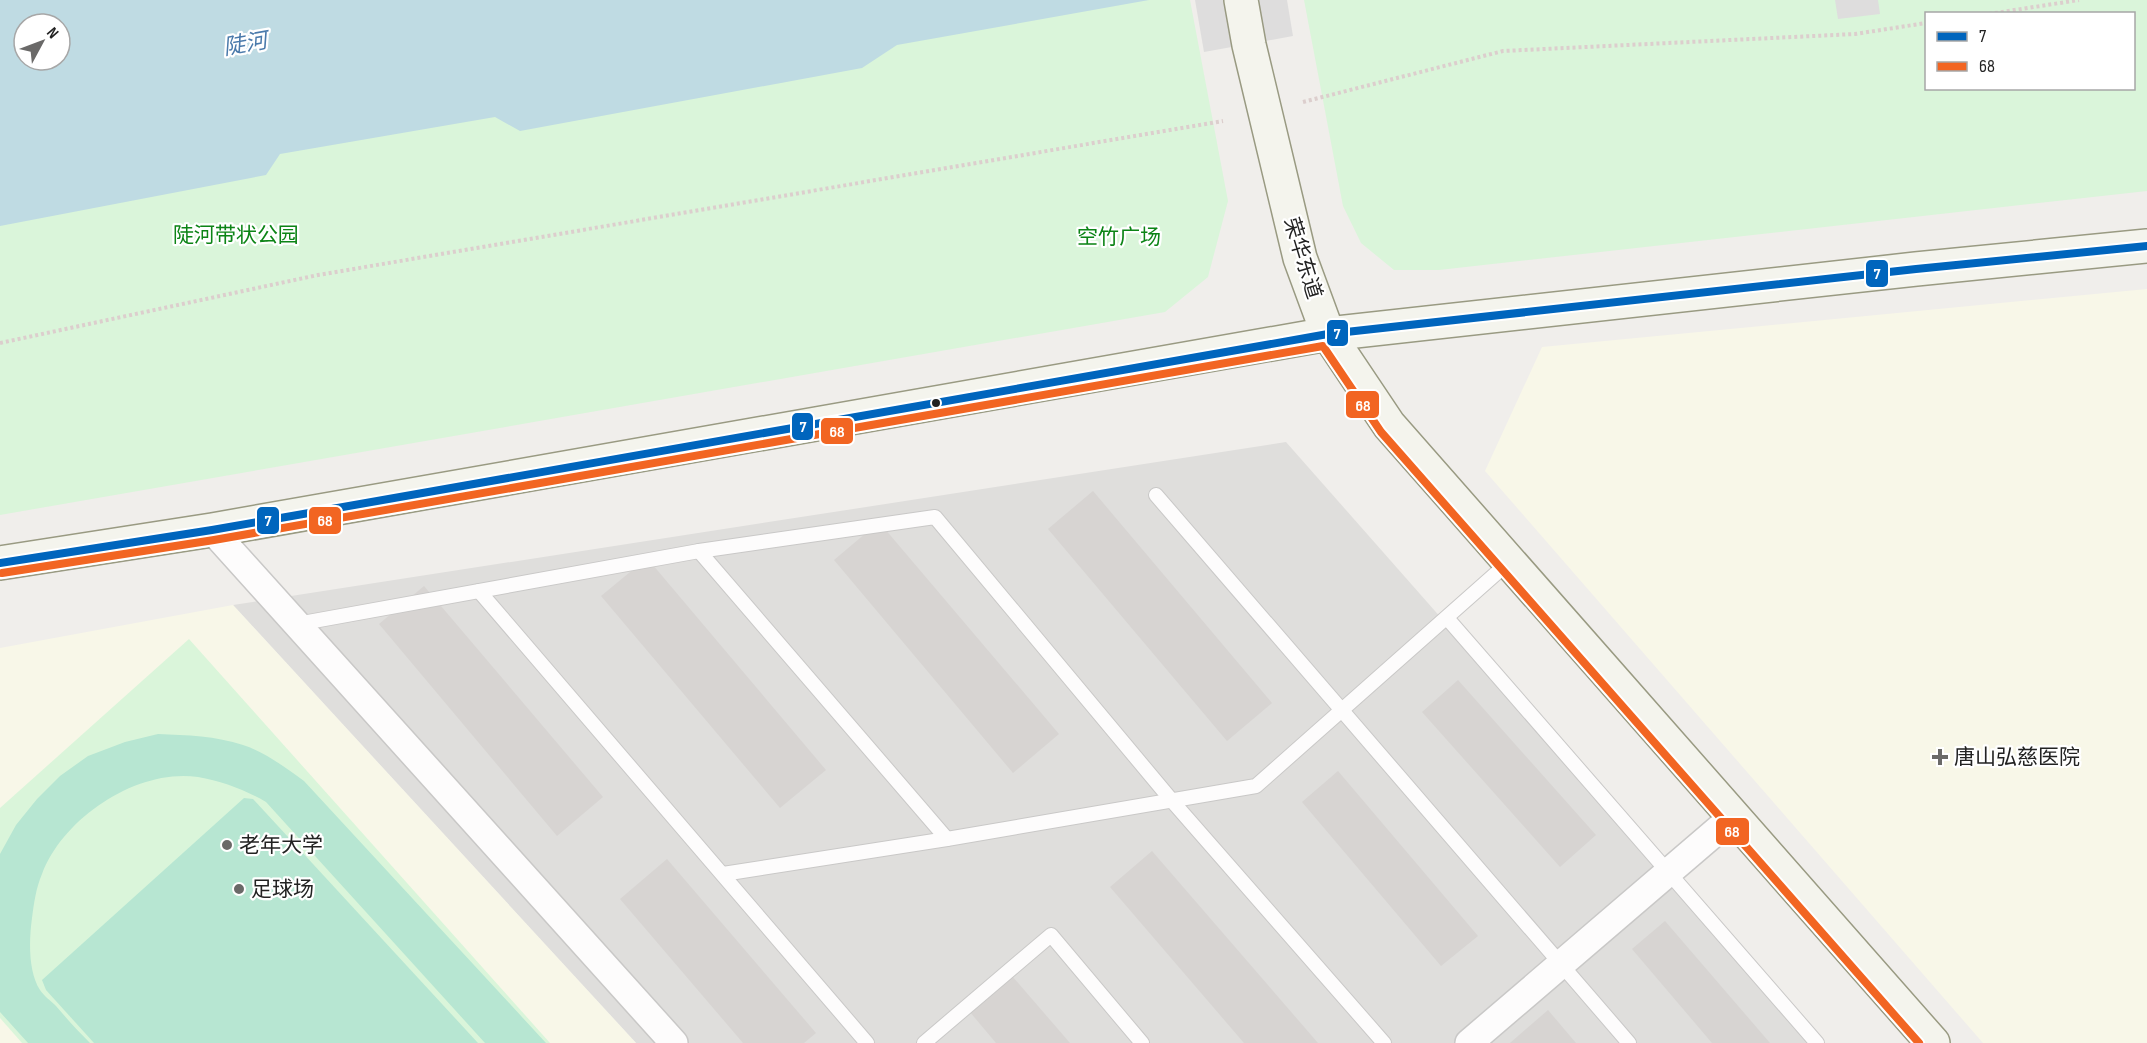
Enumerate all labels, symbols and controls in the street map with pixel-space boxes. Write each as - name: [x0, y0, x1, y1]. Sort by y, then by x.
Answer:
- north arrow: [12, 12, 72, 72]
- legend: [1925, 12, 2135, 90]
- text: N: [42, 24, 62, 43]
- text: 7: [1979, 26, 1987, 47]
- water label: 陡河: [221, 27, 273, 62]
- text: 68: [1979, 56, 1995, 77]
- street label: 荣华东道: [1278, 214, 1327, 302]
- park label: 陡河带状公园: [173, 223, 299, 248]
- park label: 空竹广场: [1077, 225, 1161, 250]
- line badge: 7: [1865, 259, 1889, 288]
- text: 7: [1874, 265, 1881, 284]
- line badge: 7: [1326, 319, 1349, 347]
- text: 7: [1334, 325, 1341, 344]
- line badge: 68: [1345, 390, 1380, 419]
- unlabelled marker: [930, 397, 942, 409]
- text: 68: [1355, 397, 1371, 416]
- line badge: 7: [791, 412, 814, 441]
- line badge: 68: [820, 417, 854, 445]
- text: 7: [800, 418, 807, 437]
- text: 68: [829, 423, 845, 442]
- line badge: 7: [256, 506, 280, 535]
- line badge: 68: [308, 506, 342, 535]
- text: 7: [265, 512, 272, 531]
- text: 68: [317, 512, 333, 531]
- place label: 唐山弘慈医院: [1954, 745, 2080, 770]
- marker: 唐山弘慈医院: [1931, 748, 1949, 766]
- line badge: 68: [1715, 817, 1750, 846]
- text: 68: [1724, 823, 1740, 842]
- place label: 老年大学: [239, 833, 323, 858]
- marker: 老年大学: [220, 838, 234, 852]
- place label: 足球场: [251, 877, 314, 902]
- marker: 足球场: [232, 882, 246, 896]

